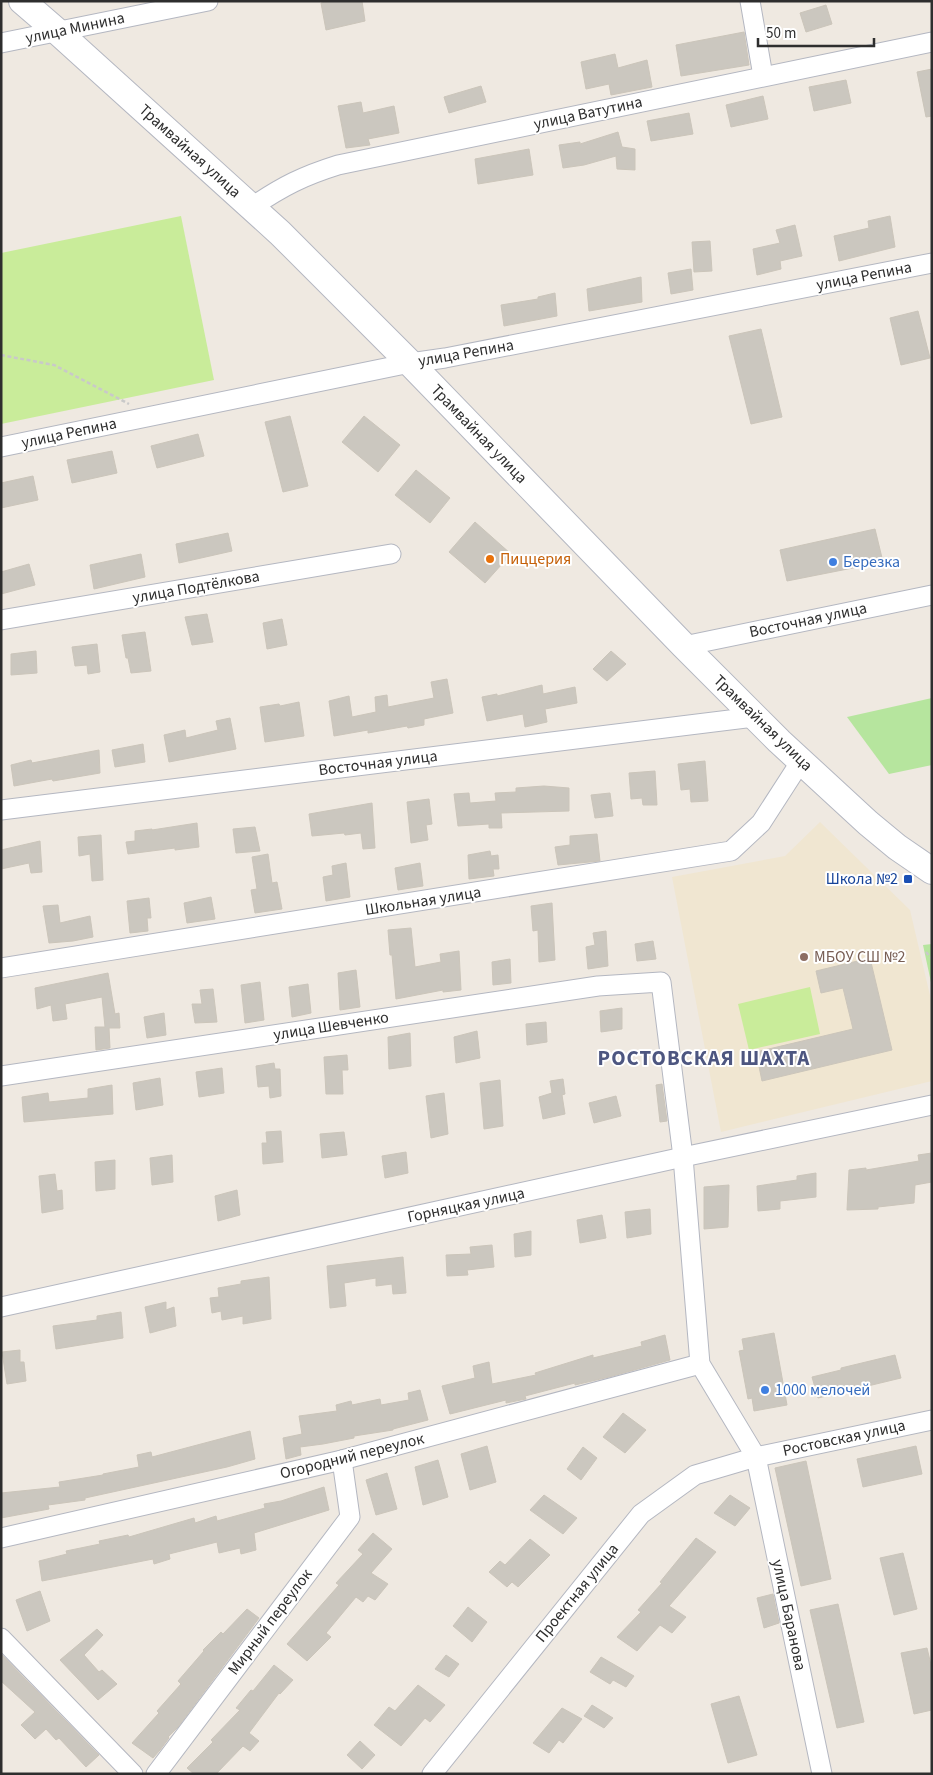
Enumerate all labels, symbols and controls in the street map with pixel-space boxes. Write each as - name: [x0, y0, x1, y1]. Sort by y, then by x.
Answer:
- street label: улица Минина: [23, 7, 127, 49]
- scale bar: [758, 15, 874, 47]
- text: 50 m: [766, 23, 796, 44]
- street label: улица Ватутина: [532, 91, 644, 135]
- street label: Трамвайная улица: [134, 99, 246, 203]
- street label: улица Репина: [814, 256, 914, 296]
- street label: улица Репина: [416, 334, 516, 372]
- street label: Трамвайная улица: [426, 379, 532, 489]
- street label: улица Репина: [19, 412, 119, 454]
- place label: Пиццерия: [500, 548, 571, 570]
- place label: Березка: [843, 551, 900, 573]
- marker: Пиццерия: [484, 553, 496, 565]
- marker: Березка: [827, 556, 839, 568]
- street label: улица Подтёлкова: [131, 565, 261, 609]
- street label: Восточная улица: [747, 597, 869, 643]
- street label: Трамвайная улица: [708, 670, 818, 776]
- street label: Восточная улица: [317, 745, 439, 781]
- place label: Школа №2: [826, 868, 898, 890]
- marker: Школа №2: [902, 873, 914, 885]
- street label: Школьная улица: [363, 881, 483, 921]
- place label: МБОУ СШ №2: [814, 946, 906, 968]
- marker: МБОУ СШ №2: [798, 951, 810, 963]
- street label: улица Шевченко: [272, 1006, 390, 1046]
- district label: РОСТОВСКАЯ ШАХТА: [598, 1043, 810, 1073]
- street label: Горняцкая улица: [405, 1182, 527, 1228]
- place label: 1000 мелочей: [775, 1379, 870, 1401]
- marker: 1000 мелочей: [759, 1384, 771, 1396]
- street label: Ростовская улица: [781, 1414, 907, 1462]
- street label: Огородний переулок: [278, 1427, 426, 1485]
- street label: Проектная улица: [530, 1539, 624, 1647]
- street label: улица Баранова: [766, 1557, 812, 1673]
- street label: Мирный переулок: [223, 1564, 317, 1680]

